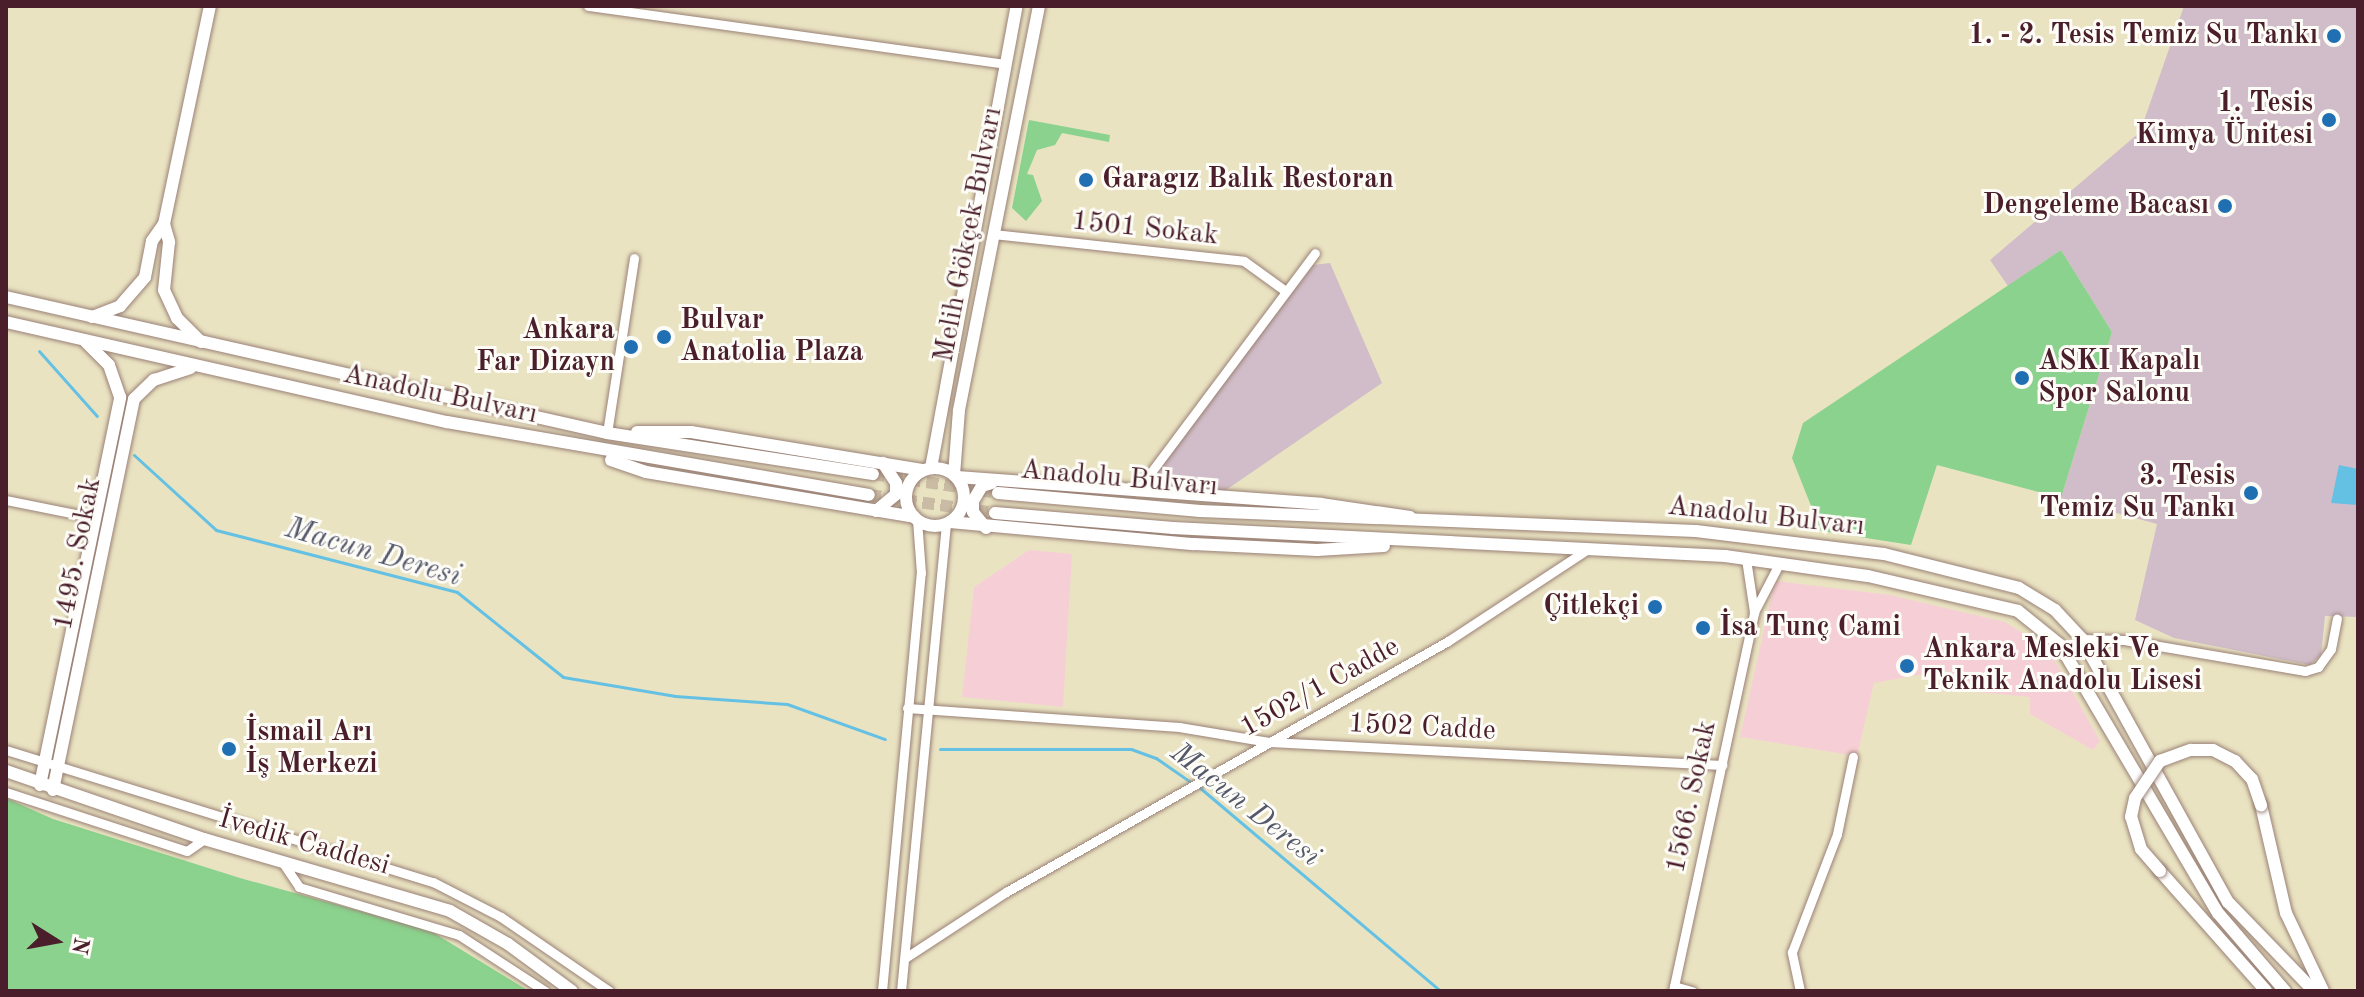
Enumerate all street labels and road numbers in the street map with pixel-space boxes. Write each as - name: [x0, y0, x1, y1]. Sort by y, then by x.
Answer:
- street label: Melih Gökçek Bulvarı: [928, 105, 1010, 365]
- street label: 1501 Sokak: [1070, 205, 1220, 253]
- street label: Anadolu Bulvarı: [340, 358, 540, 432]
- street label: Anadolu Bulvarı: [1019, 454, 1219, 504]
- street label: 1495. Sokak: [47, 475, 109, 633]
- street label: Anadolu Bulvarı: [1666, 490, 1866, 544]
- street label: 1502/1 Cadde: [1235, 631, 1405, 745]
- street label: 1502 Cadde: [1347, 707, 1497, 749]
- street label: 1566. Sokak: [1659, 718, 1725, 876]
- street label: İvedik Caddesi: [215, 803, 393, 883]

